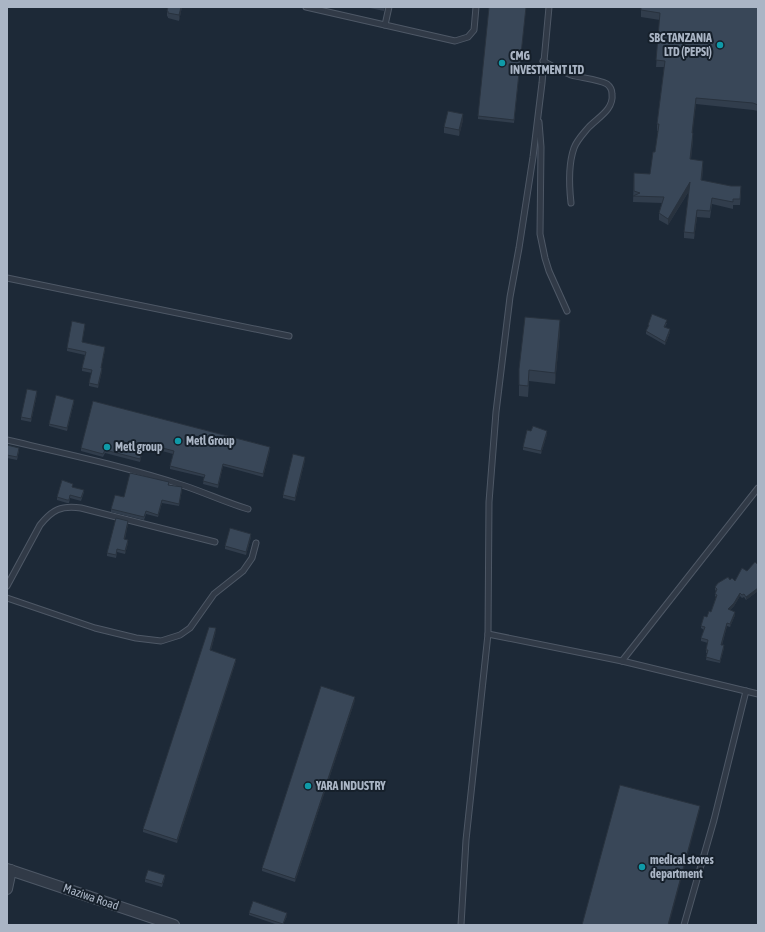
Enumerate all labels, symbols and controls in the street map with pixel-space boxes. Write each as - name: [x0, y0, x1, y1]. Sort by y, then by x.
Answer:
- place label: SBC TANZANIA LTD (PEPSI): [649, 31, 712, 59]
- marker: SBC TANZANIA LTD (PEPSI): [715, 40, 725, 50]
- place label: CMG INVESTMENT LTD: [510, 49, 584, 77]
- marker: CMG INVESTMENT LTD: [497, 58, 507, 68]
- place label: Metl Group: [186, 434, 235, 448]
- marker: Metl Group: [173, 436, 183, 446]
- place label: Metl group: [115, 440, 163, 454]
- marker: Metl group: [102, 442, 112, 452]
- place label: YARA INDUSTRY: [315, 779, 386, 793]
- marker: YARA INDUSTRY: [303, 781, 313, 791]
- place label: medical stores department: [650, 853, 715, 881]
- marker: medical stores department: [637, 862, 647, 872]
- street label: Maziwa Road: [61, 881, 121, 913]

